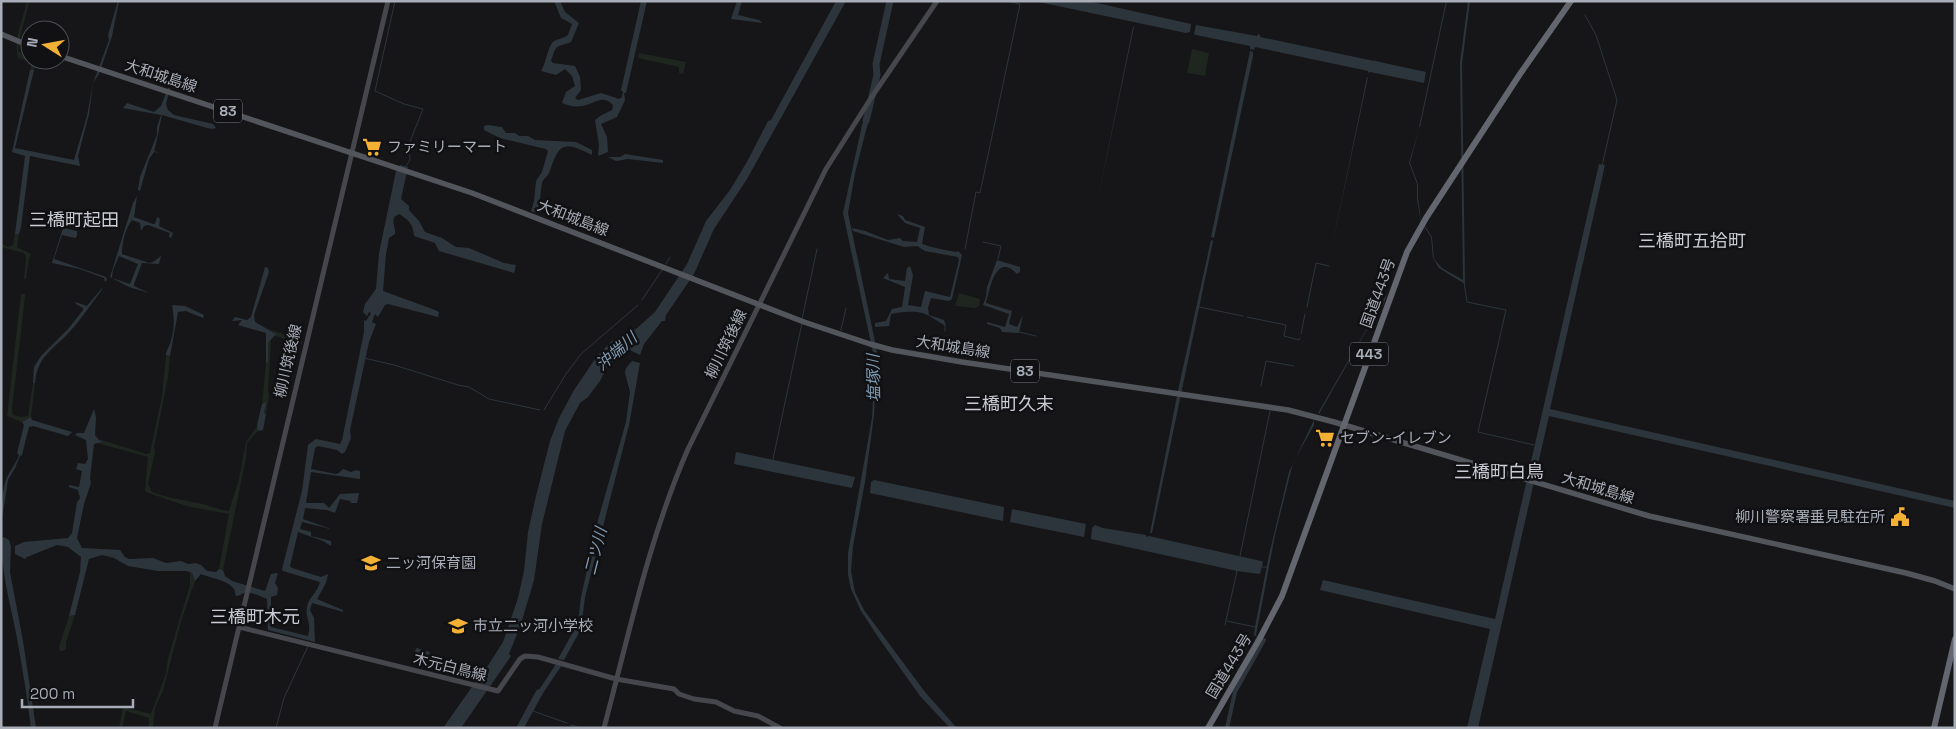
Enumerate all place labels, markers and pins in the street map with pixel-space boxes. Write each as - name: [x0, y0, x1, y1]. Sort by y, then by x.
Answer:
- supermarket icon: ファミリーマート: [361, 136, 383, 158]
- place label: ファミリーマート: [387, 137, 507, 156]
- supermarket icon: セブン-イレブン: [1314, 427, 1336, 449]
- place label: セブン-イレブン: [1340, 428, 1452, 447]
- public building icon: 柳川警察署垂見駐在所: [1889, 506, 1911, 528]
- place label: 柳川警察署垂見駐在所: [1735, 507, 1885, 526]
- school or university icon: 二ッ河保育園: [360, 552, 382, 574]
- place label: 二ッ河保育園: [386, 553, 476, 572]
- school or university icon: 市立二ッ河小学校: [447, 615, 469, 637]
- place label: 市立二ッ河小学校: [473, 616, 593, 635]

